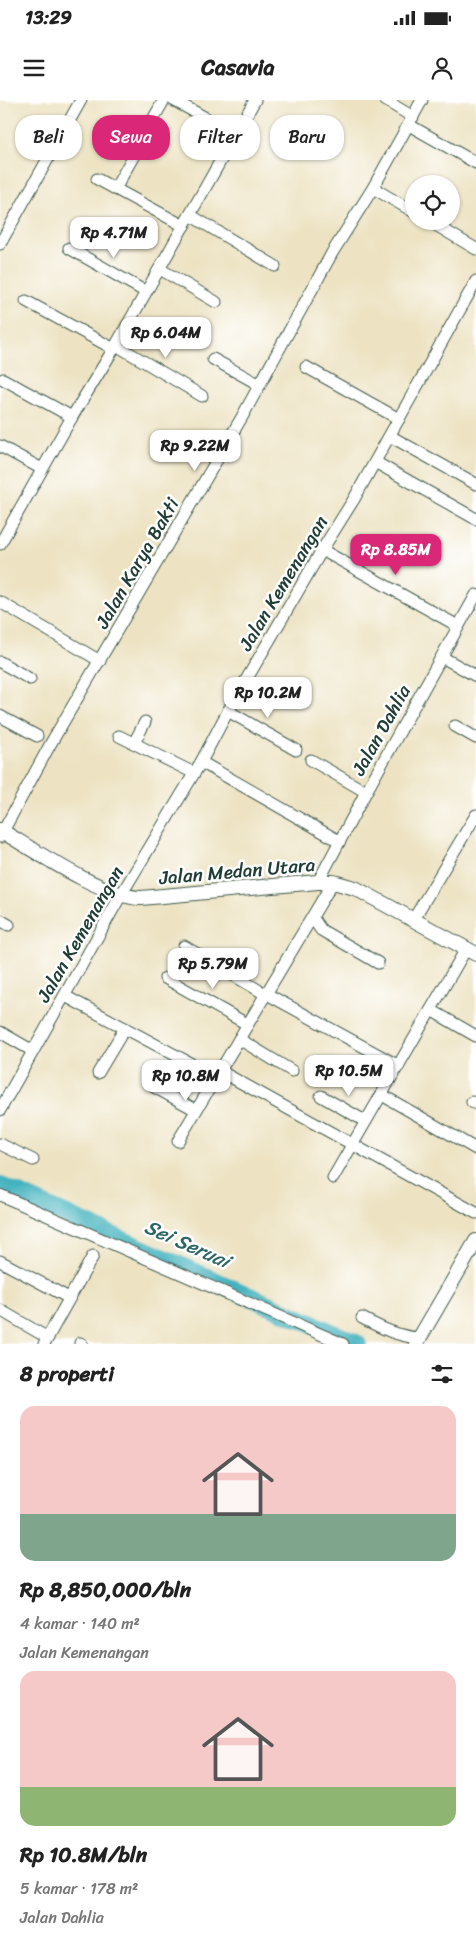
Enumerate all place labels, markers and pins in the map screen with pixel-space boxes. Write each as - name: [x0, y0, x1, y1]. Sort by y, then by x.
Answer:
- pin: Rp 4.71M: [62, 216, 166, 259]
- pin: Rp 6.04M: [114, 316, 218, 359]
- pin: Rp 9.22M: [143, 430, 247, 472]
- pin: Rp 8.85M: [344, 534, 448, 576]
- pin: Rp 10.2M: [216, 676, 320, 719]
- pin: Rp 5.79M: [161, 948, 265, 990]
- pin: Rp 10.5M: [297, 1054, 401, 1097]
- pin: Rp 10.8M: [134, 1060, 238, 1102]

